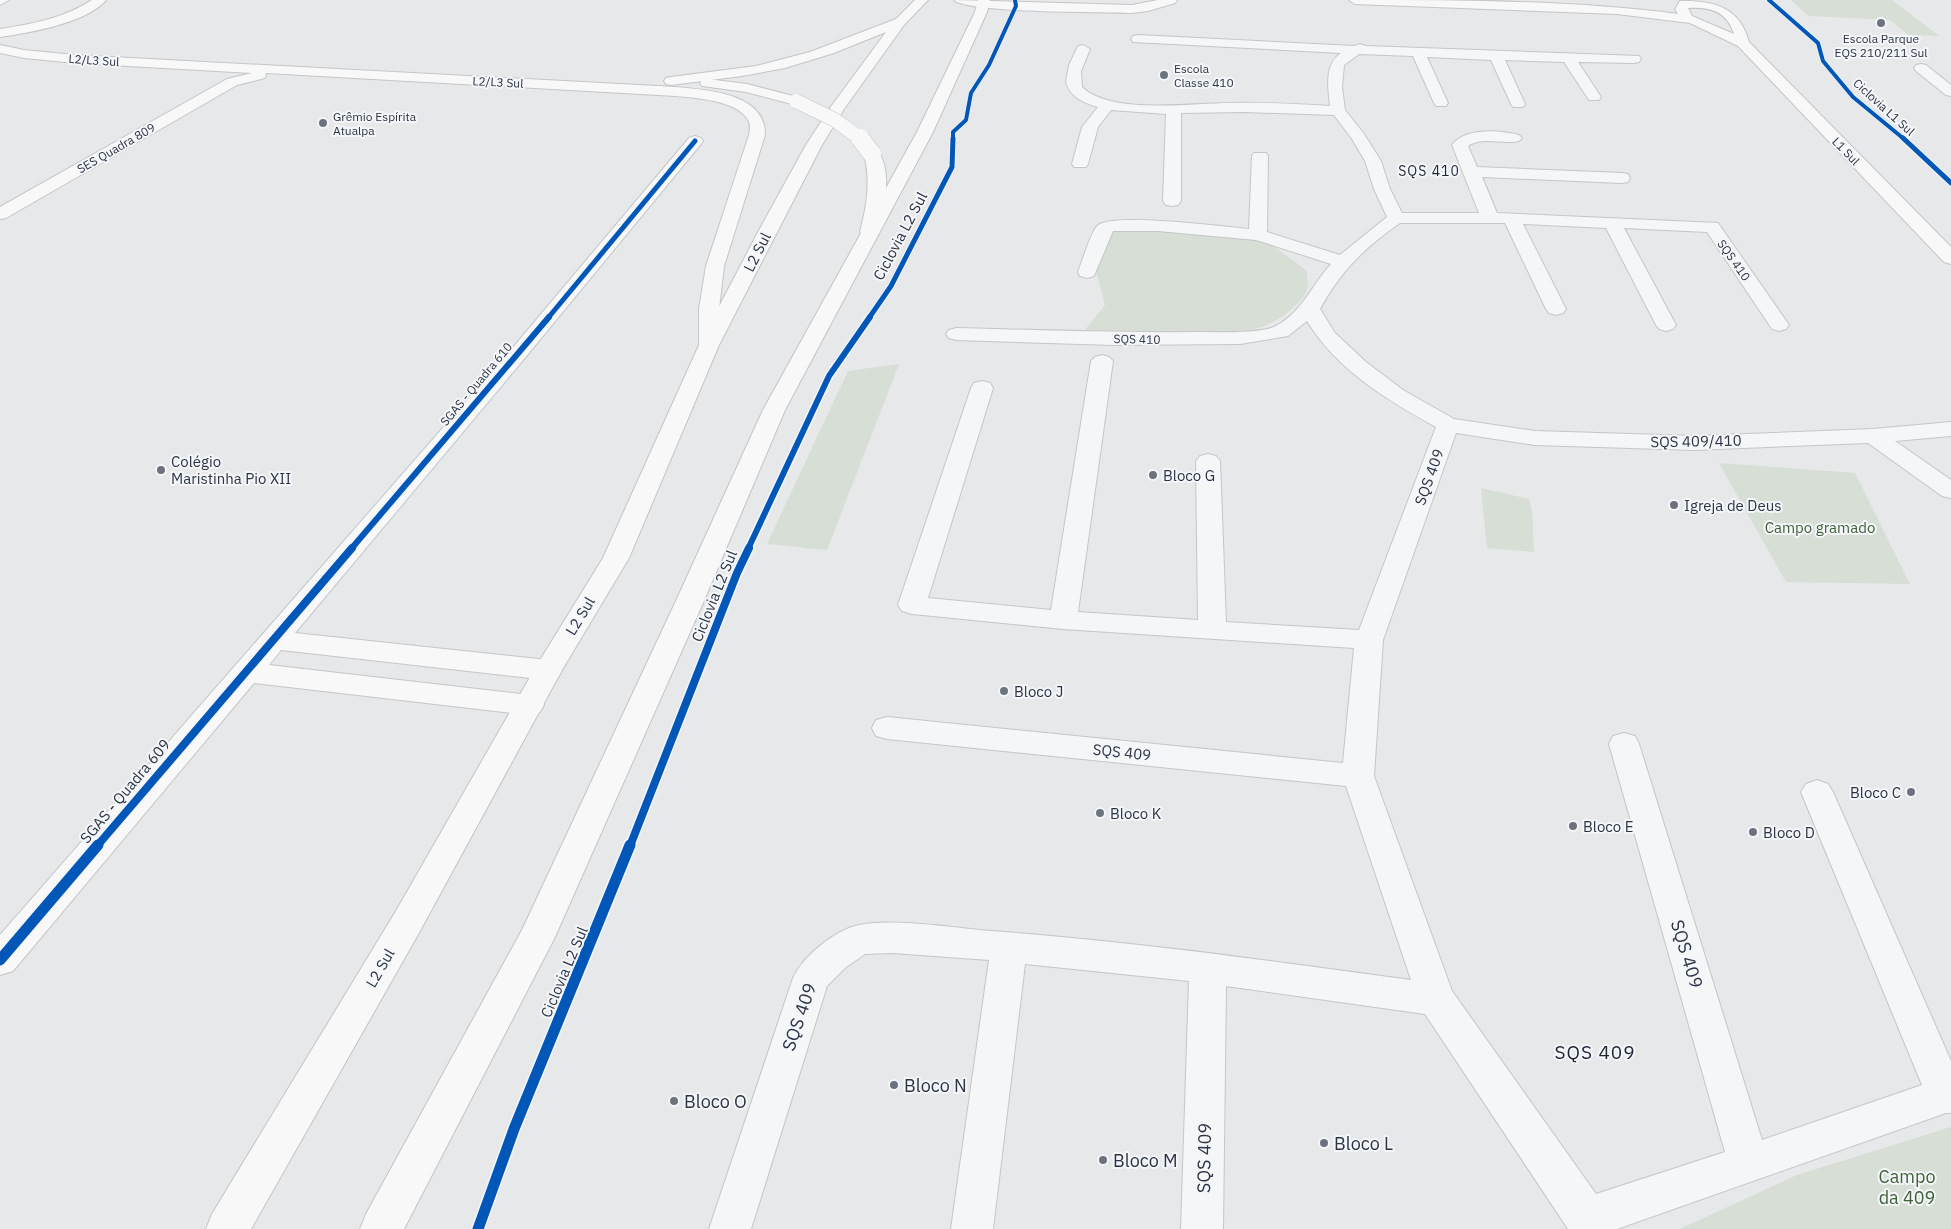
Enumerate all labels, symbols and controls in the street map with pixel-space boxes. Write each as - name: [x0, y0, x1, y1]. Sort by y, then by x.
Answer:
- marker: Escola Parque EQS 210/211 Sul: [1875, 17, 1887, 29]
- place label: Escola Parque EQS 210/211 Sul: [1835, 31, 1927, 60]
- street label: L2/L3 Sul: [68, 51, 120, 69]
- place label: Escola Classe 410: [1174, 61, 1234, 90]
- marker: Escola Classe 410: [1158, 69, 1170, 81]
- street label: L2/L3 Sul: [472, 73, 524, 91]
- street label: Ciclovia L1 Sul: [1850, 75, 1918, 139]
- place label: Grêmio Espírita Atualpa: [333, 109, 417, 138]
- marker: Grêmio Espírita Atualpa: [317, 117, 329, 129]
- street label: SES Quadra 809: [74, 120, 158, 176]
- street label: L1 Sul: [1829, 134, 1863, 168]
- district label: SQS 410: [1398, 162, 1460, 180]
- street label: Ciclovia L2 Sul: [869, 189, 931, 283]
- street label: L2 Sul: [739, 229, 775, 275]
- street label: SQS 410: [1714, 236, 1754, 284]
- street label: SQS 410: [1113, 331, 1161, 347]
- street label: SGAS - Quadra 610: [437, 339, 515, 429]
- street label: SQS 409/410: [1650, 431, 1742, 451]
- street label: SQS 409: [1410, 446, 1448, 508]
- place label: Colégio Maristinha Pio XII: [171, 452, 291, 488]
- marker: Colégio Maristinha Pio XII: [155, 464, 167, 476]
- place label: Bloco G: [1163, 466, 1215, 485]
- marker: Bloco G: [1147, 469, 1159, 481]
- place label: Igreja de Deus: [1684, 496, 1782, 515]
- marker: Igreja de Deus: [1668, 499, 1680, 511]
- park label: Campo gramado: [1765, 518, 1875, 537]
- street label: Ciclovia L2 Sul: [687, 547, 741, 645]
- street label: L2 Sul: [561, 593, 599, 639]
- place label: Bloco J: [1014, 682, 1063, 701]
- marker: Bloco J: [998, 685, 1010, 697]
- street label: SGAS - Quadra 609: [76, 735, 174, 847]
- street label: SQS 409: [1092, 739, 1152, 765]
- place label: Bloco C: [1850, 783, 1901, 802]
- marker: Bloco C: [1905, 786, 1917, 798]
- place label: Bloco K: [1110, 804, 1162, 823]
- marker: Bloco K: [1094, 807, 1106, 819]
- place label: Bloco E: [1583, 817, 1633, 836]
- marker: Bloco E: [1567, 820, 1579, 832]
- place label: Bloco D: [1763, 823, 1815, 842]
- marker: Bloco D: [1747, 826, 1759, 838]
- street label: SQS 409: [1666, 917, 1708, 991]
- street label: Ciclovia L2 Sul: [536, 924, 592, 1020]
- street label: L2 Sul: [361, 945, 399, 991]
- street label: SQS 409: [777, 980, 821, 1054]
- district label: SQS 409: [1554, 1040, 1636, 1064]
- place label: Bloco N: [904, 1074, 967, 1097]
- marker: Bloco N: [888, 1079, 900, 1091]
- place label: Bloco O: [684, 1090, 747, 1113]
- marker: Bloco O: [668, 1095, 680, 1107]
- street label: SQS 409: [1192, 1123, 1216, 1193]
- place label: Bloco L: [1334, 1132, 1393, 1155]
- marker: Bloco L: [1318, 1137, 1330, 1149]
- place label: Bloco M: [1113, 1149, 1178, 1172]
- marker: Bloco M: [1097, 1154, 1109, 1166]
- park label: Campo da 409: [1878, 1165, 1936, 1209]

